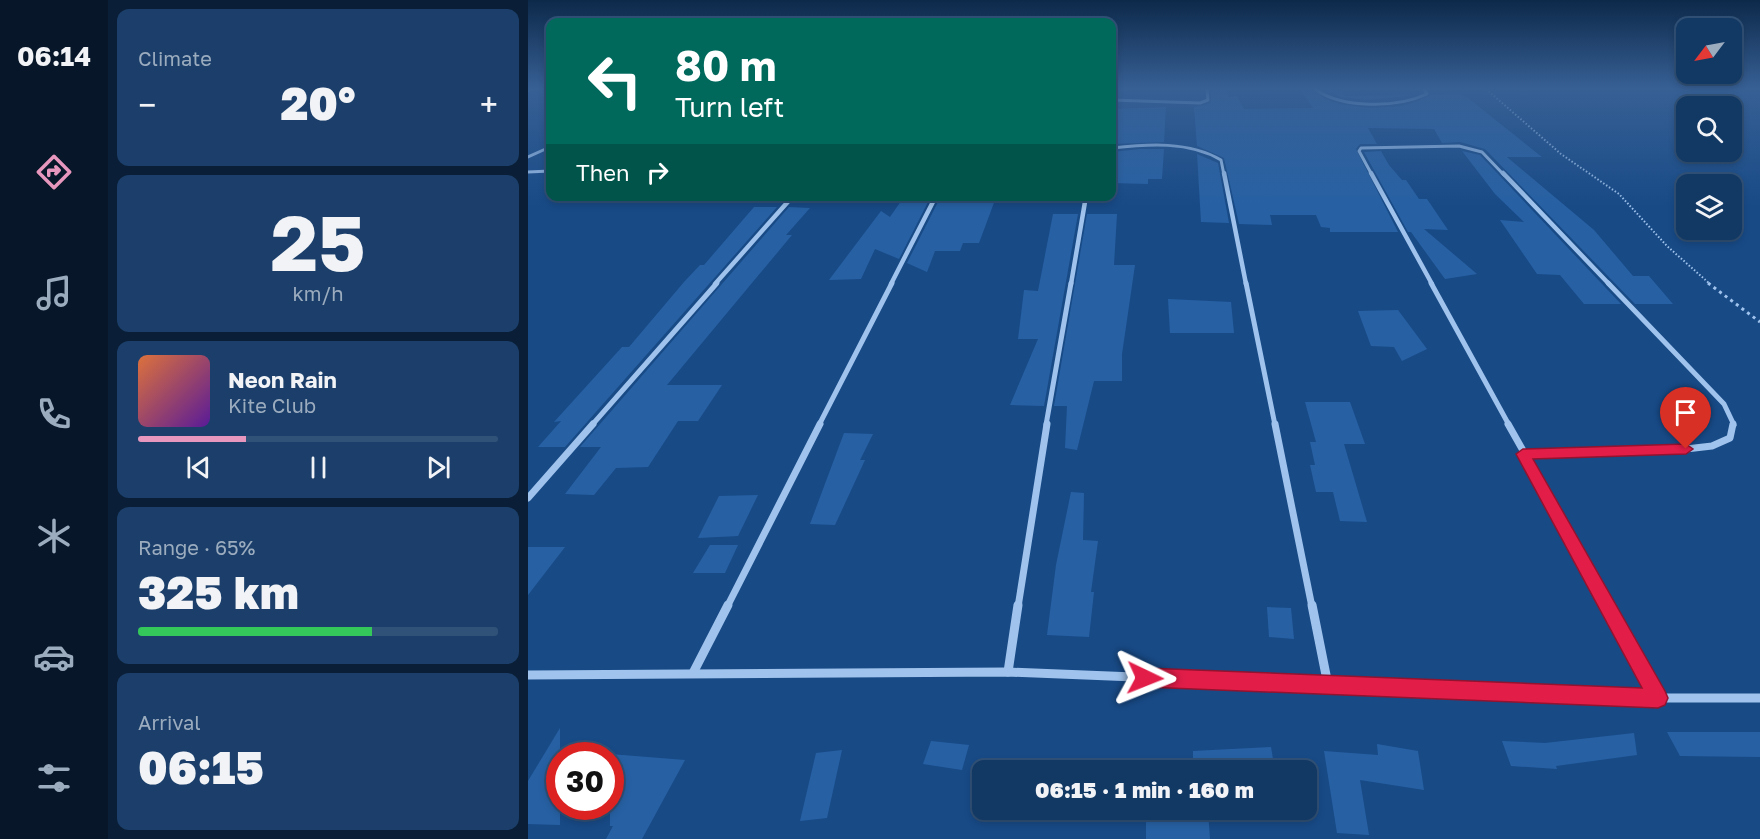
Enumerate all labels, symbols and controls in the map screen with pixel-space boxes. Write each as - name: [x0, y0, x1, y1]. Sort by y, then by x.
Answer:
- north arrow: [1676, 18, 1742, 84]
- map controls: [1676, 18, 1742, 240]
- text: 06:14: [17, 40, 91, 72]
- text: 80 m: [675, 40, 776, 90]
- icon: left: [576, 42, 654, 120]
- text: Climate: [138, 46, 212, 70]
- text: 20°: [280, 76, 356, 130]
- text: −: [138, 85, 156, 124]
- text: +: [480, 85, 498, 124]
- text: Turn left: [675, 91, 784, 123]
- button: search: [1676, 96, 1742, 162]
- icon: directions: [33, 151, 75, 193]
- icon: right: [641, 156, 674, 189]
- text: Then: [576, 159, 629, 186]
- button: layers: [1676, 174, 1742, 240]
- text: 25: [270, 195, 366, 288]
- icon: music: [33, 272, 75, 314]
- text: km/h: [293, 281, 343, 305]
- text: Neon Rain: [228, 366, 337, 393]
- pin: [1660, 387, 1711, 449]
- icon: phone: [33, 393, 75, 435]
- text: Kite Club: [228, 393, 316, 417]
- icon: arrive: [1669, 396, 1702, 429]
- icon: previous: [182, 451, 215, 484]
- icon: pause: [302, 451, 335, 484]
- icon: next: [422, 451, 455, 484]
- icon: climate: [33, 515, 75, 557]
- text: Range · 65%: [138, 535, 255, 559]
- text: 325 km: [138, 565, 299, 619]
- icon: car: [33, 636, 75, 678]
- position arrow: [1113, 646, 1177, 710]
- text: Arrival: [138, 710, 201, 734]
- text: 06:15: [138, 740, 264, 794]
- speed limit sign: 30: [546, 742, 624, 820]
- icon: filters: [33, 757, 75, 799]
- text: 06:15 · 1 min · 160 m: [1035, 776, 1254, 803]

